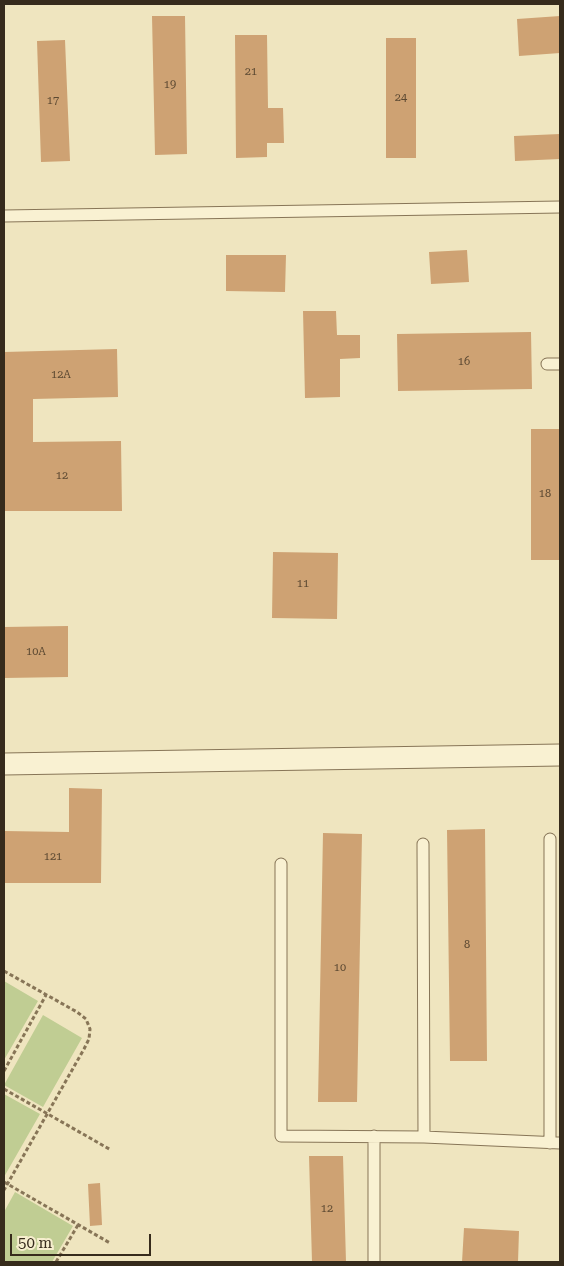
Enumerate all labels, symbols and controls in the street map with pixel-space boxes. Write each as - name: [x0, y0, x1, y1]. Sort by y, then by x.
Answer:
- house number: 21: [245, 65, 257, 79]
- house number: 19: [164, 78, 176, 92]
- house number: 24: [395, 91, 407, 105]
- house number: 17: [47, 94, 59, 108]
- house number: 16: [458, 355, 470, 369]
- house number: 12А: [51, 368, 71, 382]
- house number: 12: [56, 469, 68, 483]
- house number: 18: [539, 487, 551, 501]
- house number: 11: [297, 577, 309, 591]
- house number: 10А: [26, 645, 46, 659]
- house number: 121: [44, 850, 62, 864]
- house number: 8: [464, 938, 470, 952]
- house number: 10: [334, 961, 346, 975]
- house number: 12: [321, 1202, 333, 1216]
- scale bar: [12, 1224, 154, 1256]
- text: 50 m: [18, 1234, 52, 1252]

